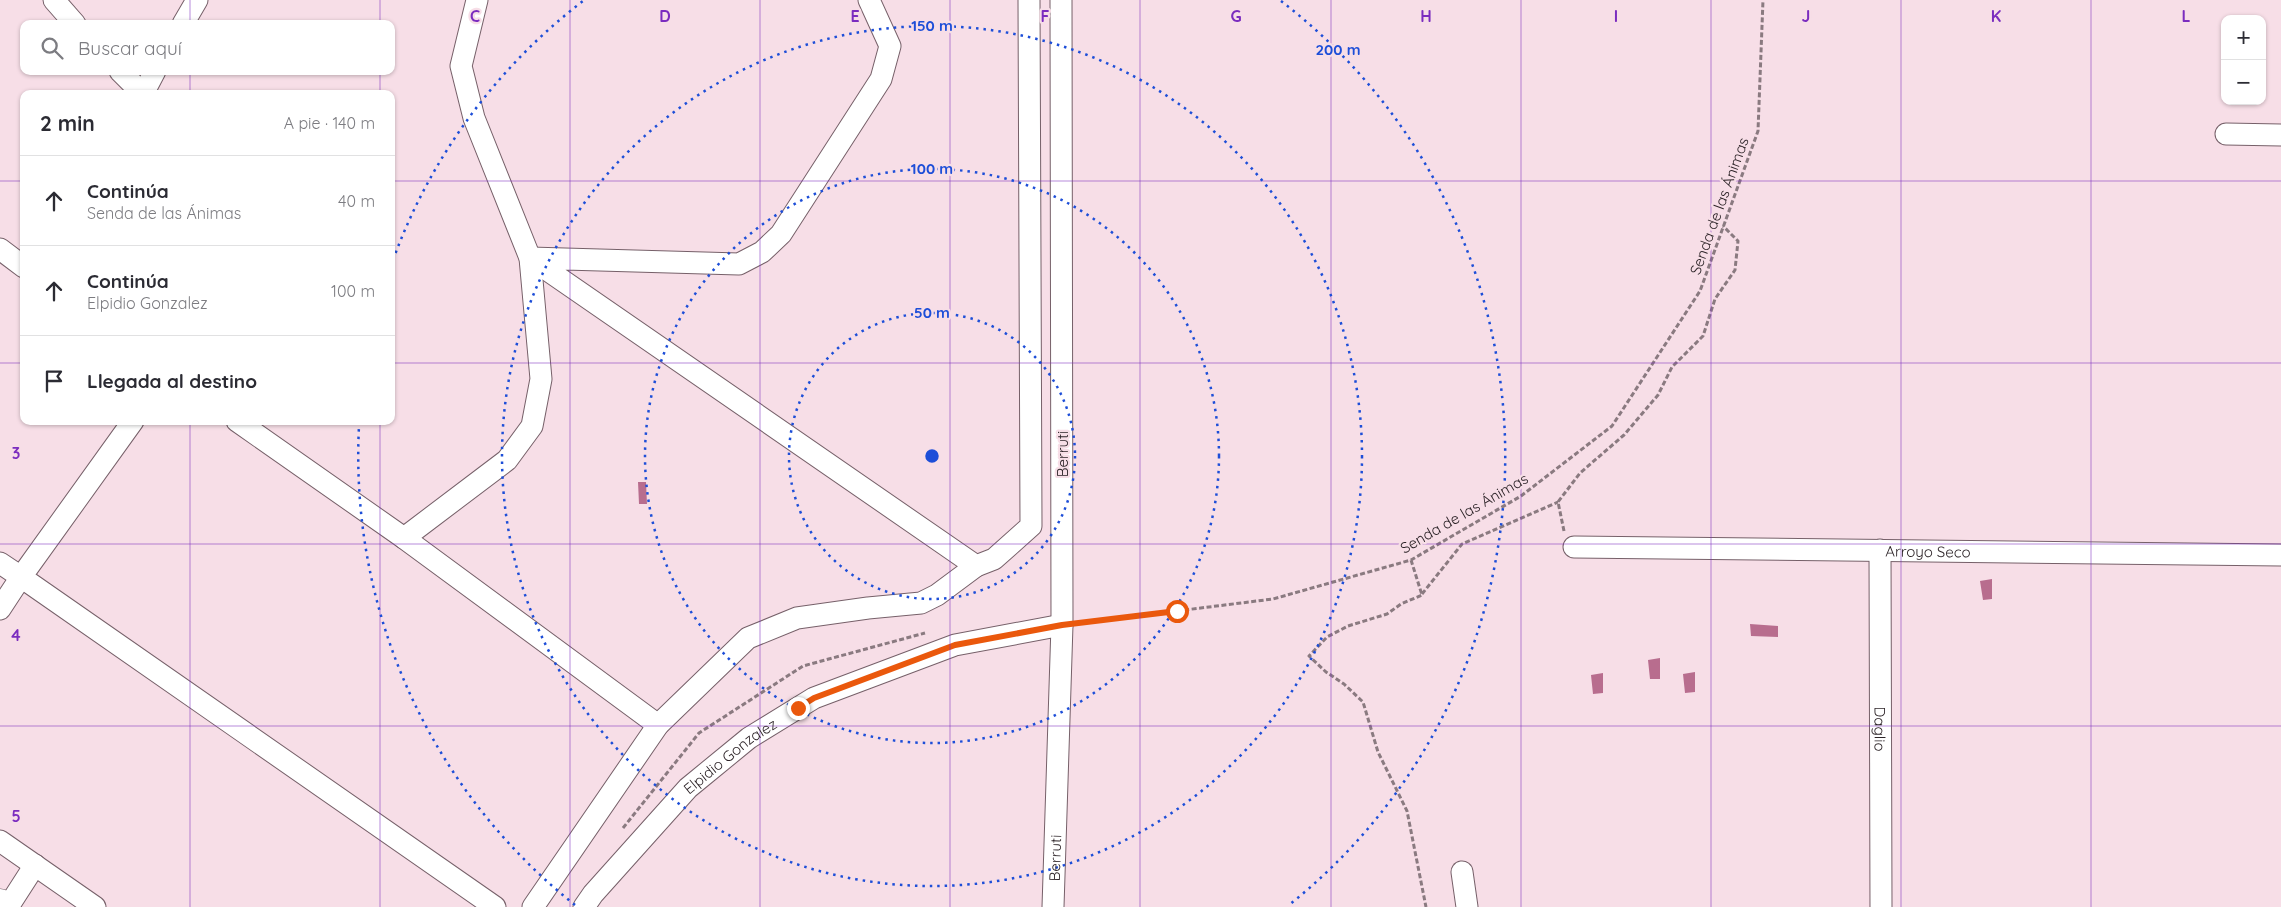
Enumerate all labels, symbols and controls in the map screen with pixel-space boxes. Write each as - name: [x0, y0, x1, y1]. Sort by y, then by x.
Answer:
- text: C: [470, 6, 480, 26]
- text: D: [659, 6, 671, 26]
- text: E: [850, 6, 860, 26]
- text: F: [1041, 6, 1050, 26]
- text: G: [1230, 6, 1242, 26]
- text: H: [1420, 6, 1432, 26]
- text: I: [1614, 6, 1618, 26]
- text: J: [1802, 6, 1810, 26]
- text: K: [1991, 6, 2001, 26]
- text: L: [2182, 6, 2191, 26]
- map controls: [2221, 15, 2266, 105]
- button: +: [2221, 15, 2266, 60]
- text: 150 m: [911, 16, 953, 35]
- search box: [20, 20, 395, 75]
- icon: search: [38, 34, 66, 62]
- text: Buscar aquí: [78, 36, 182, 60]
- text: 200 m: [1316, 40, 1361, 59]
- button: −: [2221, 60, 2266, 105]
- text: 2 min: [40, 110, 95, 136]
- text: A pie · 140 m: [284, 113, 375, 133]
- street label: Senda de las Ánimas: [1685, 135, 1753, 277]
- text: 100 m: [911, 159, 953, 178]
- text: Continúa: [87, 179, 169, 203]
- icon: ahead: [40, 187, 68, 215]
- text: 40 m: [338, 191, 375, 211]
- text: Senda de las Ánimas: [87, 203, 241, 223]
- text: Continúa: [87, 269, 169, 293]
- icon: ahead: [40, 277, 68, 305]
- text: 100 m: [331, 281, 375, 301]
- text: Elpidio Gonzalez: [87, 293, 208, 313]
- text: 50 m: [914, 303, 950, 322]
- icon: arrive: [40, 367, 68, 395]
- text: Llegada al destino: [87, 369, 257, 393]
- street label: Berruti: [1053, 431, 1072, 477]
- text: 3: [12, 443, 20, 463]
- centre of rings: [923, 447, 941, 465]
- street label: Senda de las Ánimas: [1397, 469, 1531, 557]
- street label: Arroyo Seco: [1885, 541, 1971, 561]
- route start: [1166, 600, 1189, 623]
- text: 4: [11, 625, 21, 645]
- route end: [787, 697, 810, 720]
- street label: Daglio: [1871, 706, 1890, 752]
- street label: Elpidio Gonzalez: [679, 714, 780, 798]
- text: 5: [11, 806, 21, 826]
- street label: Berruti: [1044, 834, 1065, 882]

